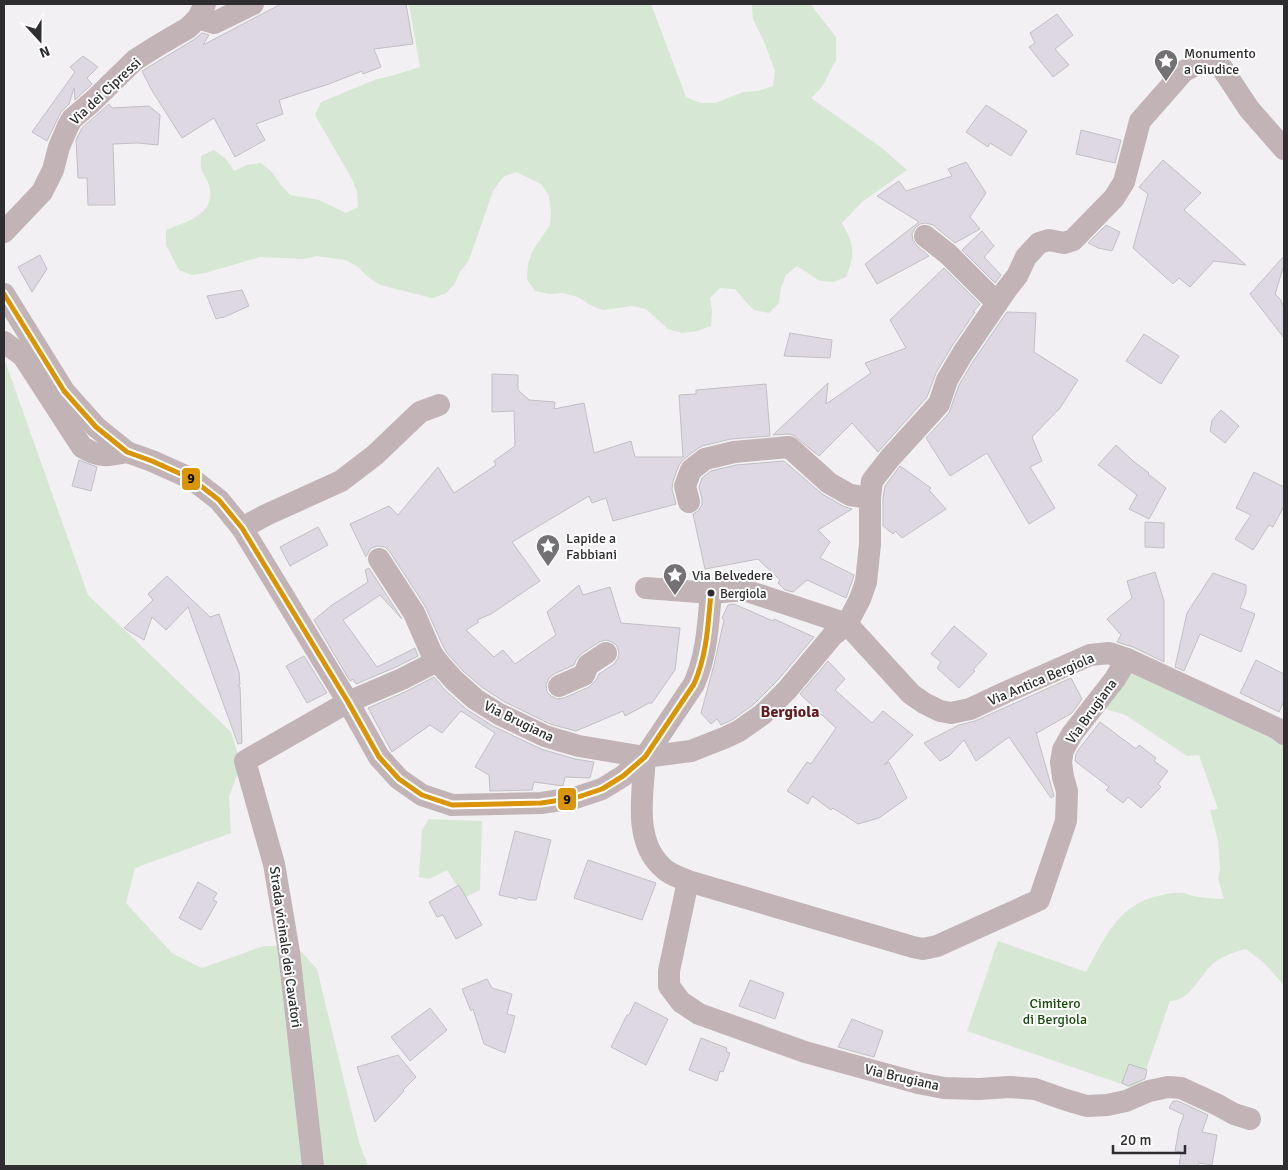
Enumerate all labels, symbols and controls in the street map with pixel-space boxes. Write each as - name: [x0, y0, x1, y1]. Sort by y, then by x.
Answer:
- north arrow: [15, 15, 65, 65]
- text: N: [37, 42, 52, 61]
- place label: Monumento a Giudice: [1184, 45, 1256, 78]
- place icon: Monumento a Giudice: [1153, 48, 1179, 82]
- street label: Via dei Cipressi: [66, 54, 144, 129]
- line badge: 9: [181, 467, 201, 491]
- text: 9: [187, 470, 195, 487]
- place label: Lapide a Fabbiani: [566, 530, 617, 563]
- place icon: Lapide a Fabbiani: [535, 533, 561, 567]
- place icon: Via Belvedere: [662, 562, 688, 596]
- place label: Via Belvedere: [692, 567, 773, 584]
- place label: Bergiola: [720, 586, 767, 602]
- marker: Bergiola: [706, 588, 716, 598]
- street label: Via Antica Bergiola: [985, 649, 1097, 710]
- street label: Via Brugiana: [1062, 676, 1121, 747]
- street label: Via Brugiana: [481, 697, 557, 746]
- district label: Bergiola: [761, 702, 819, 722]
- line badge: 9: [557, 787, 577, 811]
- text: 9: [563, 791, 571, 808]
- street label: Strada vicinale dei Cavatori: [266, 865, 305, 1029]
- park label: Cimitero di Bergiola: [1023, 995, 1087, 1028]
- street label: Via Brugiana: [863, 1061, 941, 1094]
- scale bar: [1113, 1122, 1186, 1154]
- text: 20 m: [1120, 1131, 1151, 1149]

